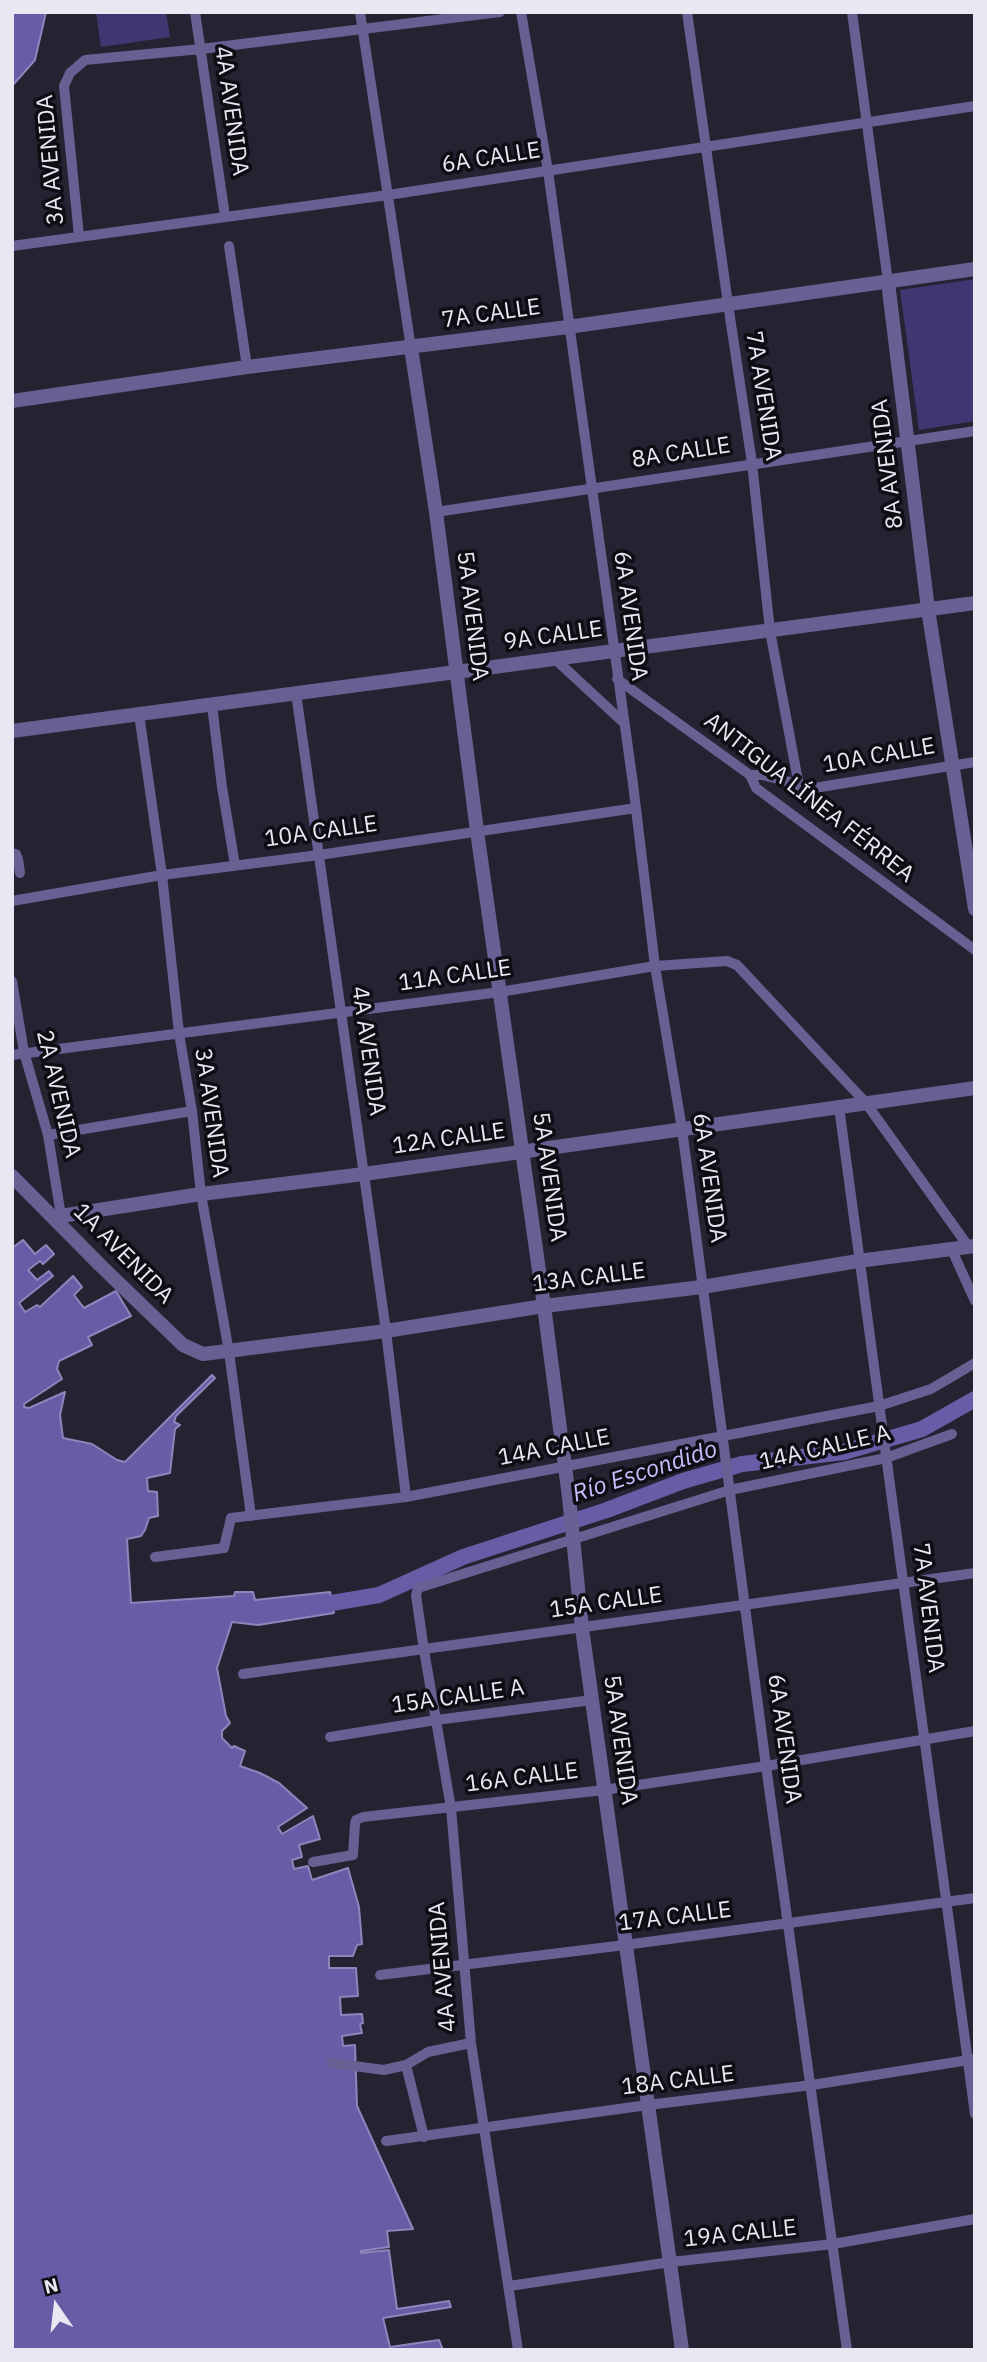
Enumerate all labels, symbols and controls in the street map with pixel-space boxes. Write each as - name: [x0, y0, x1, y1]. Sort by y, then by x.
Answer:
- street label: 4A AVENIDA: [208, 44, 254, 178]
- street label: 3A AVENIDA: [32, 94, 70, 226]
- street label: 6A CALLE: [440, 137, 542, 179]
- street label: 7A CALLE: [440, 293, 542, 335]
- street label: 7A AVENIDA: [739, 329, 787, 463]
- street label: 8A AVENIDA: [866, 398, 910, 530]
- street label: 8A CALLE: [630, 432, 732, 474]
- street label: 6A AVENIDA: [607, 549, 653, 683]
- street label: 5A AVENIDA: [450, 550, 494, 682]
- street label: 9A CALLE: [502, 615, 604, 657]
- street label: ANTIGUA LÍNEA FÉRREA: [698, 707, 920, 889]
- street label: 10A CALLE: [821, 733, 937, 779]
- street label: 10A CALLE: [263, 810, 379, 854]
- street label: 11A CALLE: [397, 954, 513, 998]
- street label: 4A AVENIDA: [345, 984, 391, 1118]
- street label: 2A AVENIDA: [30, 1027, 86, 1161]
- street label: 3A AVENIDA: [188, 1046, 234, 1180]
- street label: 5A AVENIDA: [526, 1110, 572, 1244]
- street label: 6A AVENIDA: [686, 1111, 732, 1245]
- street label: 12A CALLE: [391, 1117, 507, 1161]
- street label: 1A AVENIDA: [67, 1198, 179, 1310]
- street label: 13A CALLE: [531, 1257, 647, 1299]
- street label: 14A CALLE A: [757, 1420, 893, 1476]
- street label: 14A CALLE: [496, 1424, 612, 1472]
- water label: Río Escondido: [569, 1435, 721, 1509]
- street label: 7A AVENIDA: [906, 1542, 950, 1674]
- street label: 15A CALLE: [548, 1581, 664, 1625]
- street label: 6A AVENIDA: [761, 1672, 807, 1806]
- street label: 5A AVENIDA: [597, 1673, 643, 1807]
- street label: 15A CALLE A: [390, 1674, 526, 1720]
- street label: 16A CALLE: [464, 1757, 580, 1799]
- street label: 17A CALLE: [617, 1896, 733, 1938]
- street label: 4A AVENIDA: [424, 1901, 462, 2033]
- street label: 18A CALLE: [620, 2060, 736, 2102]
- street label: 19A CALLE: [682, 2214, 798, 2254]
- north arrow: [21, 2271, 91, 2341]
- text: N: [41, 2272, 60, 2299]

